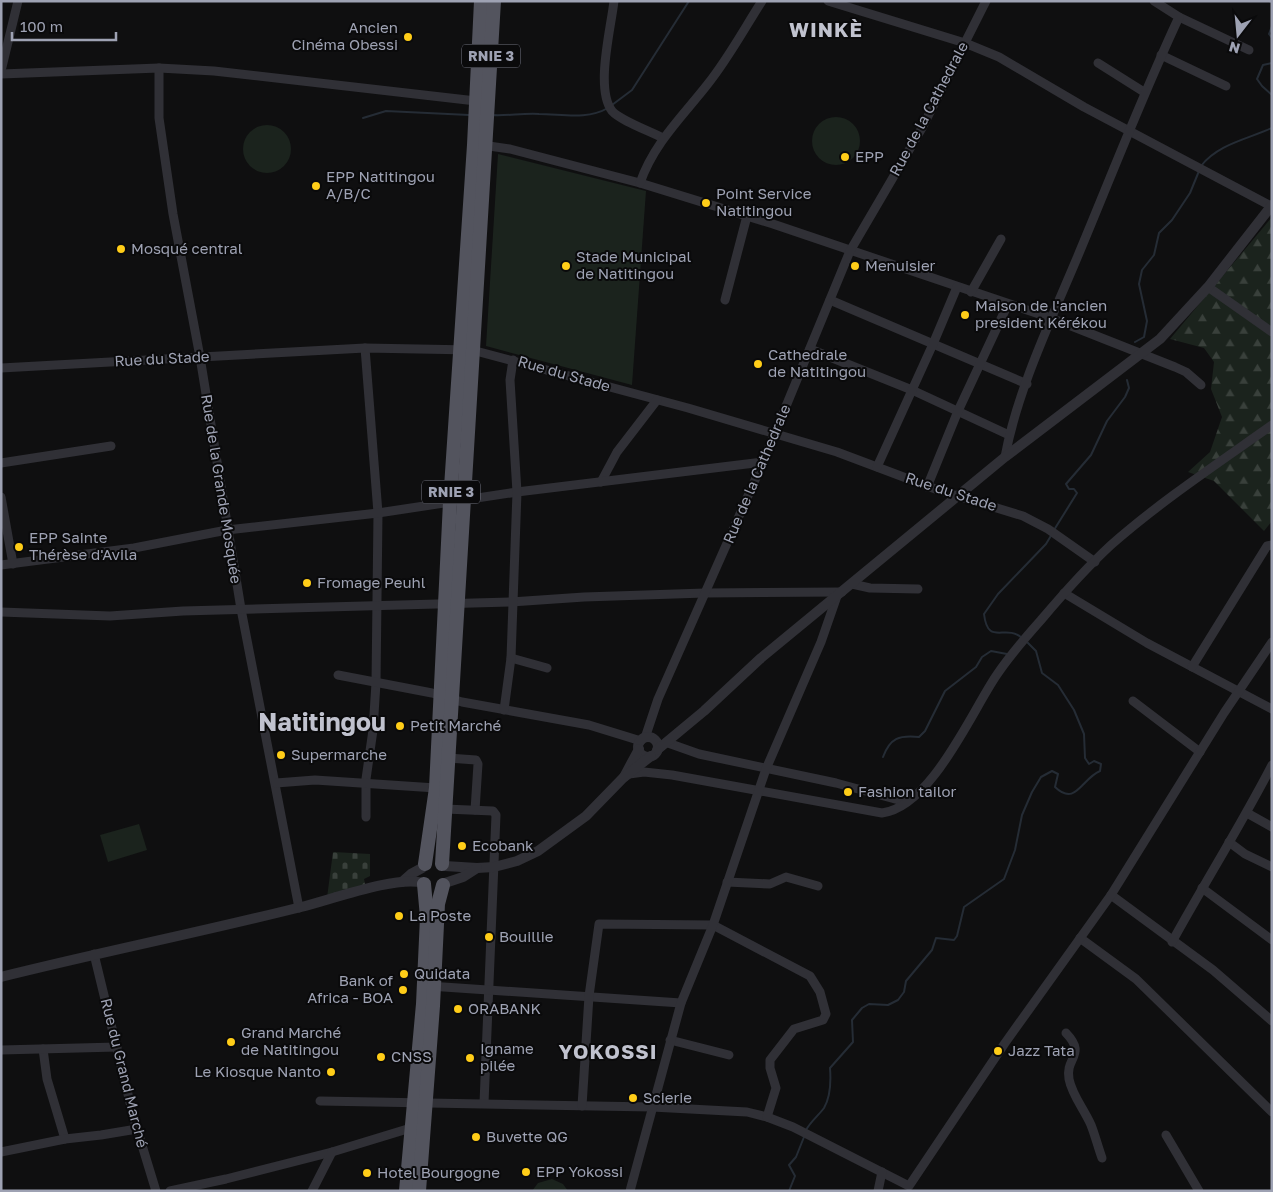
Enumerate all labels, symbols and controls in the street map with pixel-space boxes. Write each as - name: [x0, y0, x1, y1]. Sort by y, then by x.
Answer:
- scale bar: [12, 10, 116, 42]
- north arrow: [1213, 10, 1263, 60]
- text: 100 m: [20, 17, 63, 35]
- district label: WINKÈ: [789, 17, 863, 41]
- place label: Ancien Cinéma Obessi: [291, 18, 398, 53]
- marker: Ancien Cinéma Obessi: [402, 31, 414, 43]
- street label: Rue de la Cathedrale: [885, 38, 971, 179]
- text: N: [1227, 38, 1242, 58]
- road number: RNIE 3: [462, 44, 520, 68]
- place label: EPP: [855, 147, 884, 165]
- marker: EPP: [839, 151, 851, 163]
- place label: EPP Natitingou A/B/C: [326, 167, 435, 202]
- marker: EPP Natitingou A/B/C: [310, 180, 322, 192]
- place label: Point Service Natitingou: [716, 184, 812, 219]
- marker: Point Service Natitingou: [700, 197, 712, 209]
- place label: Mosqué central: [131, 239, 243, 257]
- marker: Mosqué central: [115, 243, 127, 255]
- place label: Stade Municipal de Natitingou: [576, 247, 692, 282]
- place label: Menuisier: [865, 256, 936, 274]
- marker: Stade Municipal de Natitingou: [560, 260, 572, 272]
- marker: Menuisier: [849, 260, 861, 272]
- place label: Maison de l'ancien president Kérékou: [975, 296, 1107, 331]
- marker: Maison de l'ancien president Kérékou: [959, 309, 971, 321]
- place label: Cathedrale de Natitingou: [768, 345, 866, 380]
- street label: Rue du Stade: [114, 347, 210, 369]
- street label: Rue du Stade: [516, 351, 613, 395]
- marker: Cathedrale de Natitingou: [752, 358, 764, 370]
- street label: Rue de la Grande Mosquée: [198, 393, 246, 585]
- street label: Rue de la Cathedrale: [719, 401, 794, 546]
- street label: Rue du Stade: [903, 468, 1000, 514]
- road number: RNIE 3: [422, 481, 480, 504]
- place label: EPP Sainte Thérèse d'Avila: [29, 528, 137, 563]
- marker: EPP Sainte Thérèse d'Avila: [13, 541, 25, 553]
- place label: Fromage Peuhl: [317, 573, 426, 591]
- marker: Fromage Peuhl: [301, 577, 313, 589]
- district label: Natitingou: [258, 706, 386, 737]
- place label: Petit Marché: [410, 716, 502, 734]
- marker: Petit Marché: [394, 720, 406, 732]
- place label: Supermarche: [291, 745, 387, 763]
- marker: Supermarche: [275, 749, 287, 761]
- place label: Fashion tailor: [858, 782, 956, 800]
- marker: Fashion tailor: [842, 786, 854, 798]
- place label: Ecobank: [472, 836, 534, 854]
- marker: Ecobank: [456, 840, 468, 852]
- place label: La Poste: [409, 906, 472, 924]
- marker: La Poste: [393, 910, 405, 922]
- place label: Bouillie: [499, 927, 554, 945]
- marker: Bouillie: [483, 931, 495, 943]
- place label: Quidata: [414, 964, 470, 982]
- marker: Quidata: [398, 968, 410, 980]
- place label: Bank of Africa - BOA: [307, 971, 394, 1006]
- marker: Bank of Africa - BOA: [397, 984, 409, 996]
- street label: Rue du Grand Marché: [98, 996, 152, 1150]
- place label: ORABANK: [468, 999, 541, 1017]
- marker: ORABANK: [452, 1003, 464, 1015]
- place label: Grand Marché de Natitingou: [241, 1023, 341, 1058]
- marker: Grand Marché de Natitingou: [225, 1036, 237, 1048]
- place label: Igname pilée: [480, 1039, 534, 1074]
- district label: YOKOSSI: [558, 1039, 658, 1063]
- place label: Jazz Tata: [1008, 1041, 1075, 1059]
- marker: Jazz Tata: [992, 1045, 1004, 1057]
- place label: CNSS: [391, 1047, 432, 1065]
- marker: CNSS: [375, 1051, 387, 1063]
- marker: Igname pilée: [464, 1052, 476, 1064]
- place label: Le Kiosque Nanto: [194, 1062, 321, 1080]
- marker: Le Kiosque Nanto: [325, 1066, 337, 1078]
- place label: Scierie: [643, 1088, 692, 1106]
- marker: Scierie: [627, 1092, 639, 1104]
- place label: Buvette QG: [486, 1127, 568, 1145]
- marker: Buvette QG: [470, 1131, 482, 1143]
- place label: EPP Yokossi: [536, 1162, 623, 1180]
- place label: Hotel Bourgogne: [377, 1163, 500, 1181]
- marker: EPP Yokossi: [520, 1166, 532, 1178]
- marker: Hotel Bourgogne: [361, 1167, 373, 1179]

